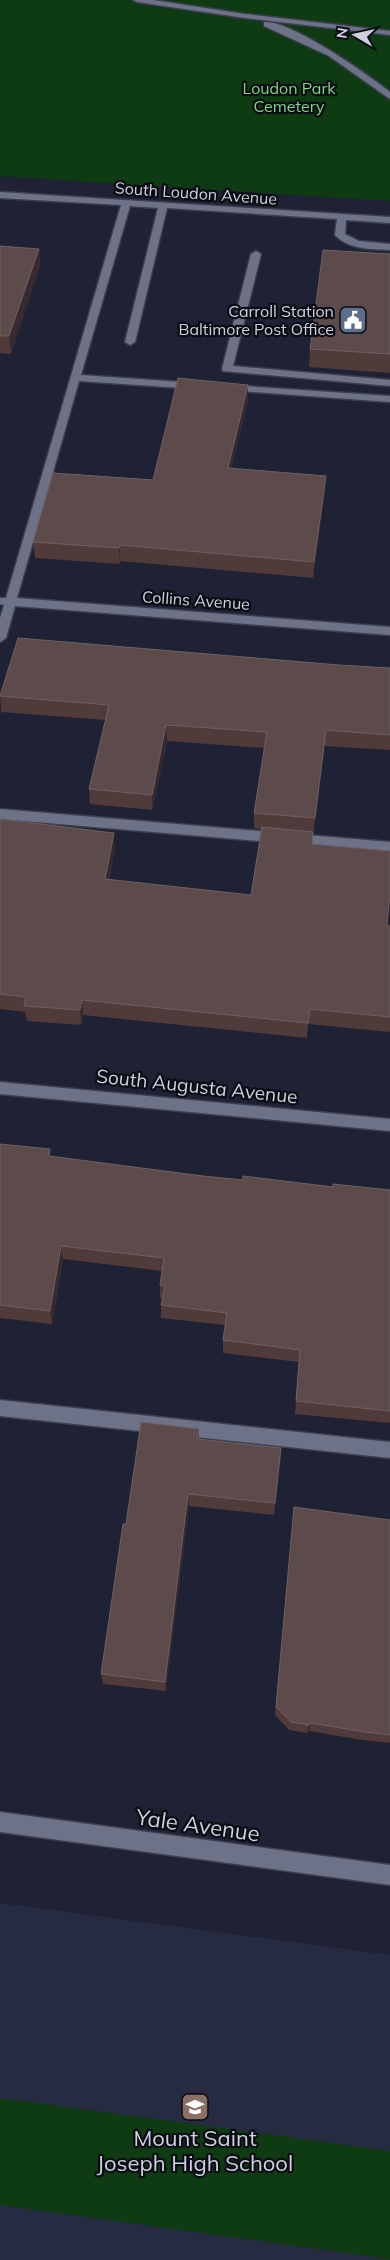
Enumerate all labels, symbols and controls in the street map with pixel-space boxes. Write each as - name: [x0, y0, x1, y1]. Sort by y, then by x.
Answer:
- north arrow: [330, 10, 380, 60]
- text: N: [332, 26, 352, 40]
- park label: Loudon Park Cemetery: [243, 78, 336, 116]
- street label: South Loudon Avenue: [114, 177, 278, 209]
- place label: Carroll Station Baltimore Post Office: [179, 301, 334, 339]
- public building icon: Carroll Station Baltimore Post Office: [338, 305, 368, 335]
- street label: Collins Avenue: [141, 586, 251, 614]
- street label: South Augusta Avenue: [95, 1063, 299, 1109]
- street label: Yale Avenue: [133, 1802, 262, 1848]
- school or university icon: Mount Saint Joseph High School: [180, 2092, 210, 2122]
- place label: Mount Saint Joseph High School: [97, 2124, 293, 2177]

